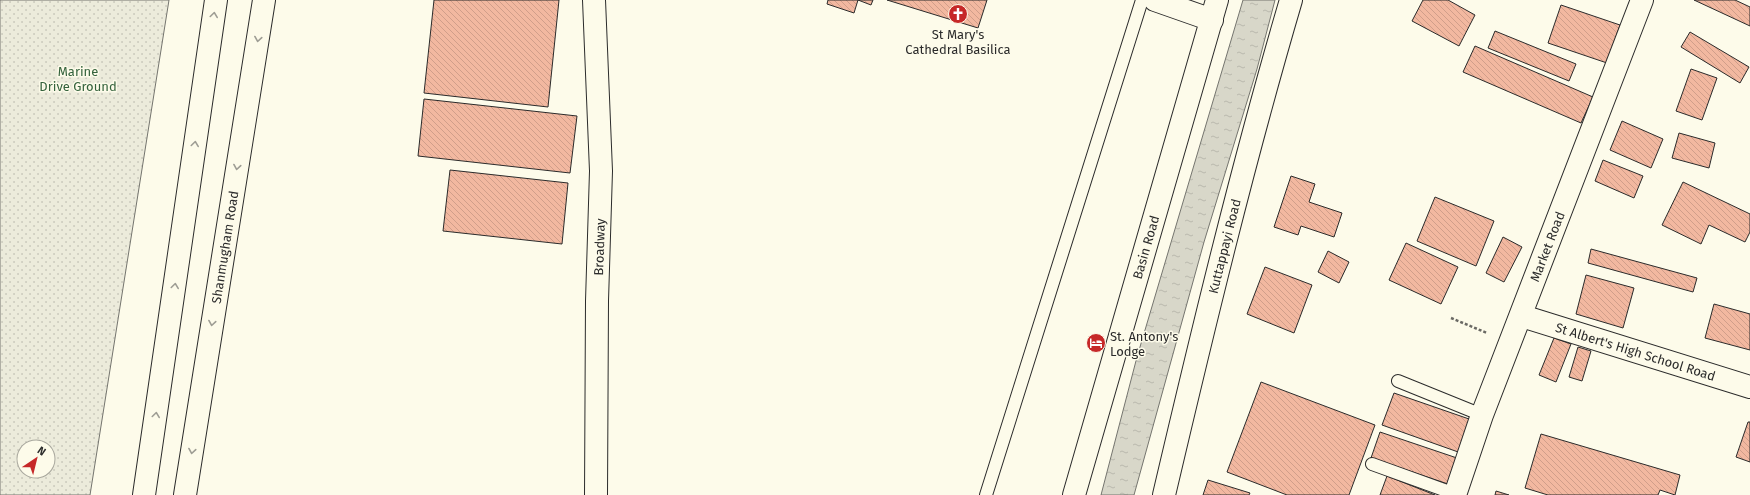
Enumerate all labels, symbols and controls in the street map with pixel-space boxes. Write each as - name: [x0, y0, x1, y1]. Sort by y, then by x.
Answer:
- church icon: St Mary's Cathedral Basilica: [947, 3, 969, 25]
- one-way arrow: [209, 12, 218, 18]
- place label: St Mary's Cathedral Basilica: [905, 27, 1011, 57]
- one-way arrow: [254, 35, 263, 42]
- park label: Marine Drive Ground: [39, 64, 117, 94]
- one-way arrow: [190, 141, 199, 147]
- one-way arrow: [233, 164, 242, 170]
- street label: Shanmugham Road: [209, 190, 241, 305]
- street label: Kuttappayi Road: [1206, 197, 1244, 295]
- street label: Market Road: [1527, 209, 1568, 284]
- street label: Basin Road: [1130, 214, 1162, 281]
- street label: Broadway: [591, 218, 608, 276]
- one-way arrow: [170, 283, 179, 289]
- one-way arrow: [208, 320, 217, 326]
- street label: St Albert's High School Road: [1554, 320, 1717, 384]
- place label: St. Antony's Lodge: [1110, 329, 1178, 359]
- hotel icon: St. Antony's Lodge: [1085, 332, 1107, 354]
- one-way arrow: [151, 412, 160, 418]
- north arrow: [16, 439, 56, 479]
- text: N: [35, 444, 48, 459]
- one-way arrow: [188, 448, 197, 454]

